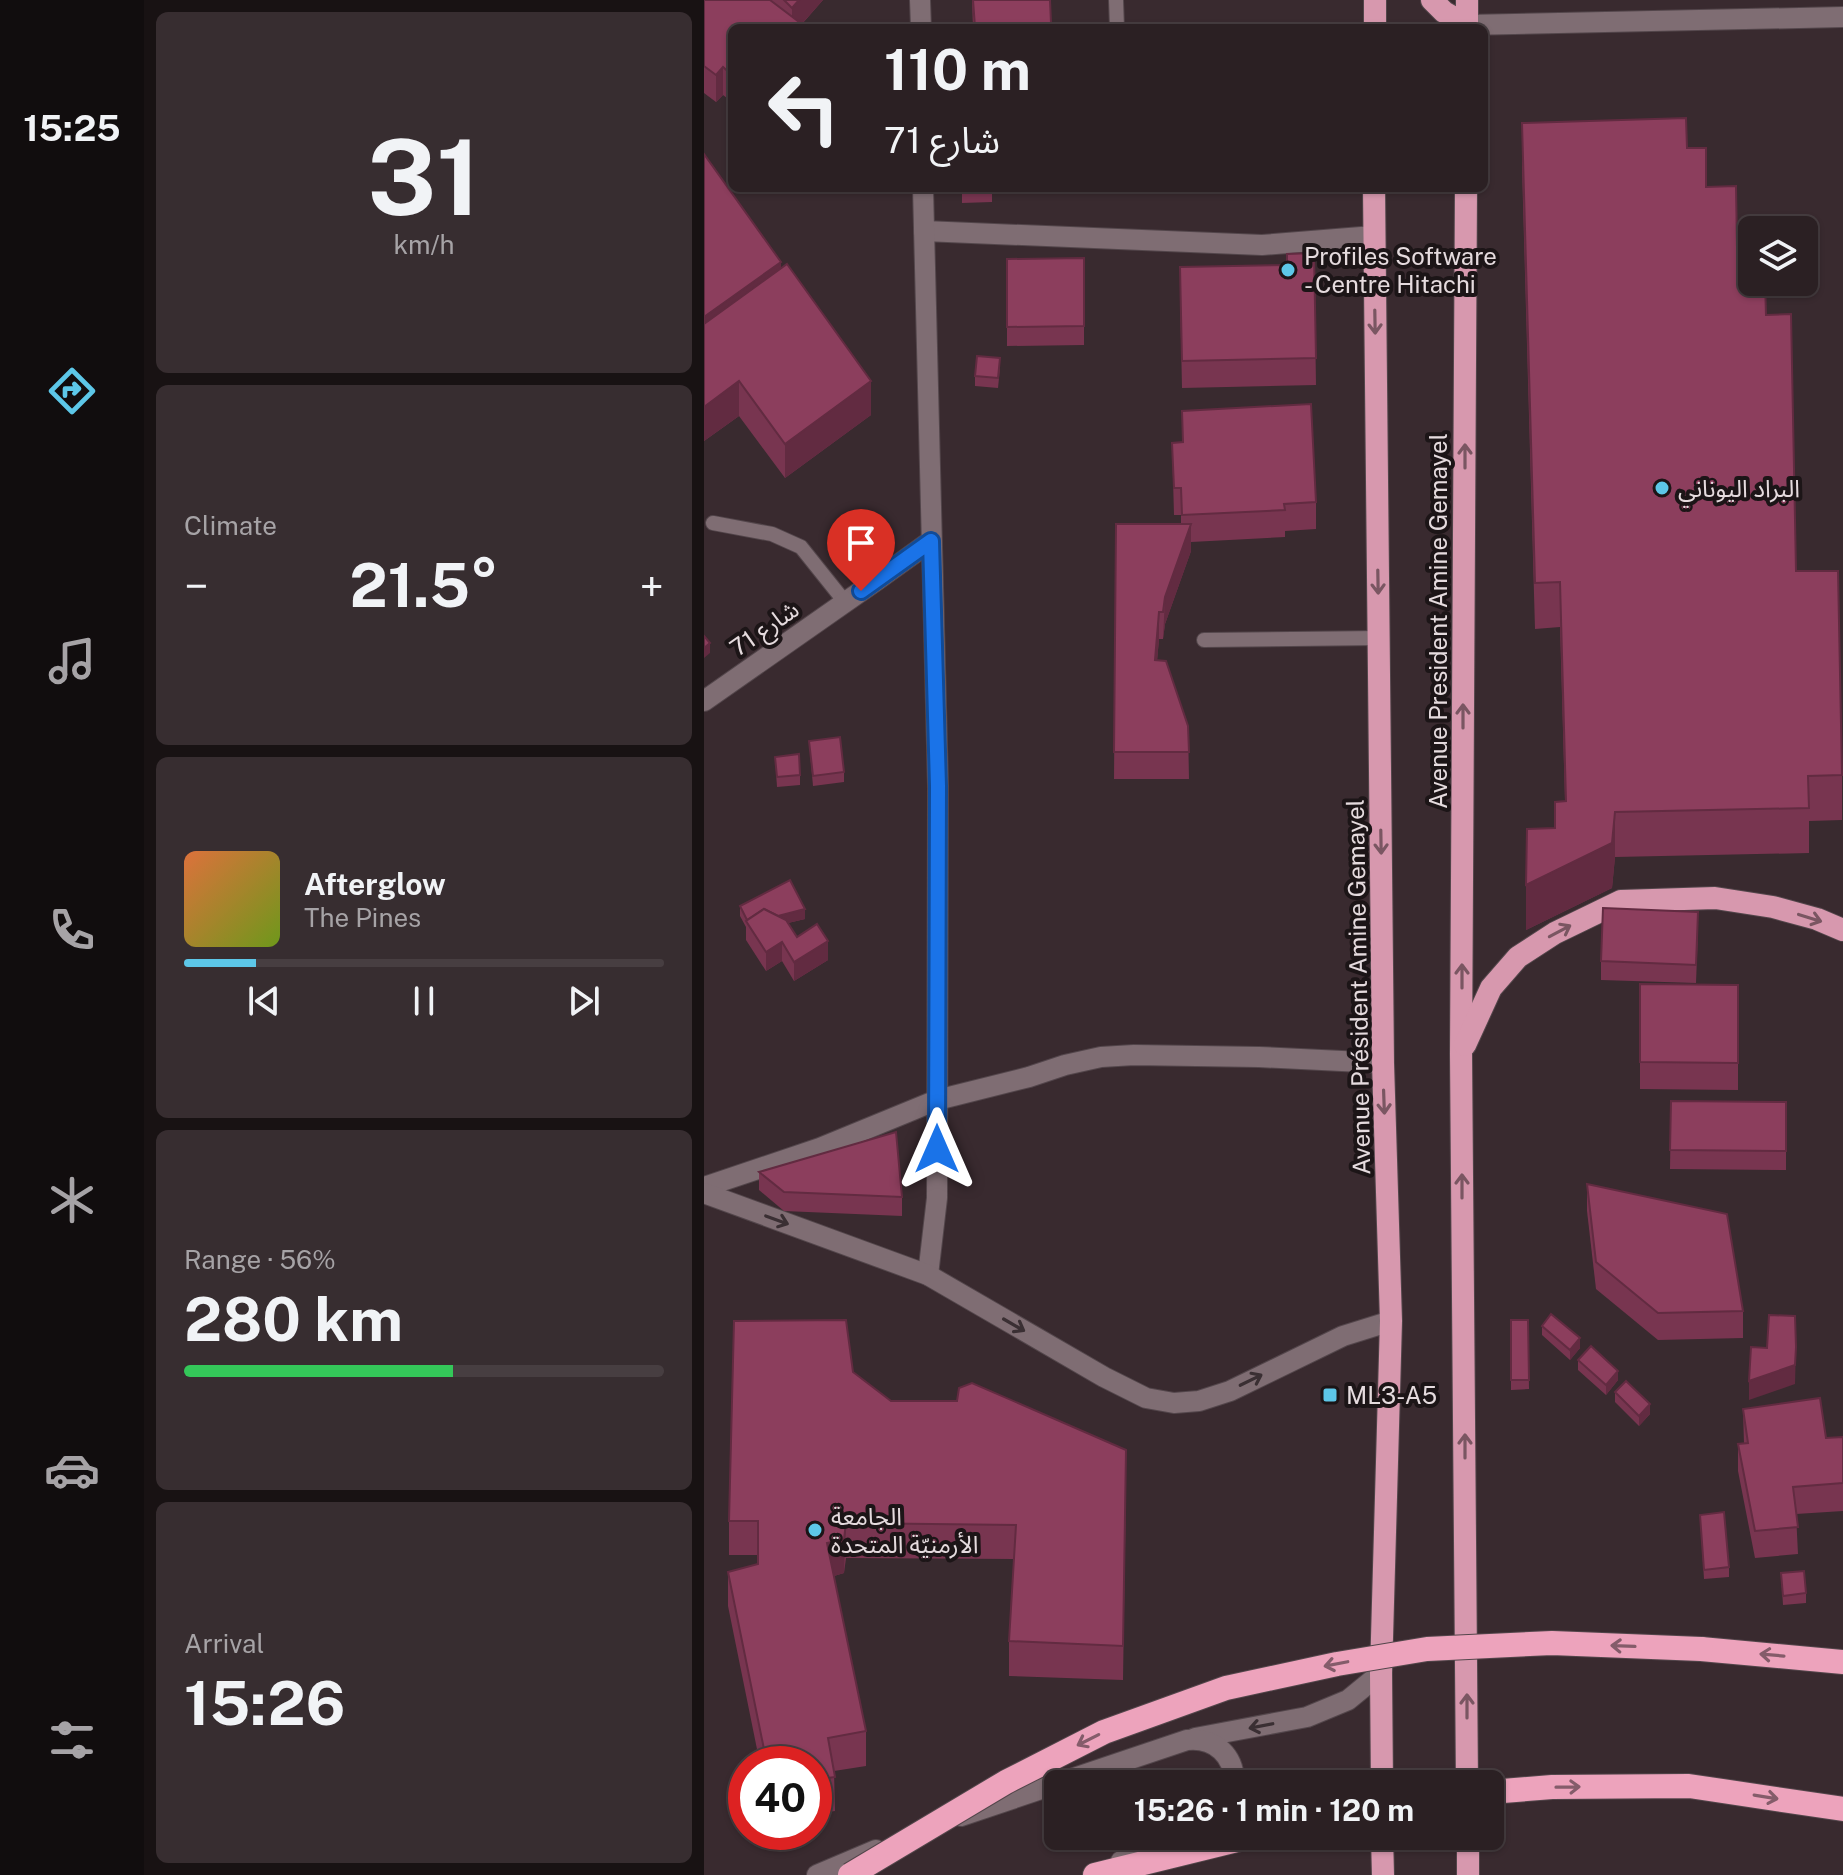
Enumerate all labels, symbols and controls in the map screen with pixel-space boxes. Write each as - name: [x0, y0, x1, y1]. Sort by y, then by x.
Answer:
- text: 110 m: [884, 37, 1031, 103]
- icon: left: [752, 56, 856, 160]
- text: 15:25: [23, 107, 121, 149]
- text: 31: [367, 116, 481, 238]
- text: شارع 71: [884, 119, 1000, 161]
- map controls: [1738, 216, 1818, 296]
- button: layers: [1738, 216, 1818, 296]
- text: km/h: [393, 229, 455, 260]
- place label: Profiles Software - Centre Hitachi: [1304, 242, 1497, 298]
- marker: Profiles Software - Centre Hitachi: [1279, 261, 1297, 279]
- one-way arrow: [1367, 308, 1383, 335]
- icon: directions: [44, 363, 100, 419]
- street label: Avenue President Amine Gemayel: [1424, 433, 1452, 809]
- one-way arrow: [1457, 443, 1473, 470]
- place label: البراد اليوناني: [1678, 474, 1800, 508]
- marker: البراد اليوناني: [1653, 479, 1671, 497]
- pin: [827, 509, 895, 591]
- text: Climate: [184, 510, 277, 541]
- icon: arrive: [839, 521, 883, 565]
- text: 21.5°: [350, 550, 498, 621]
- text: −: [184, 560, 208, 612]
- text: +: [640, 560, 664, 612]
- one-way arrow: [1370, 568, 1386, 595]
- street label: شارع 71: [724, 594, 806, 665]
- icon: music: [44, 633, 100, 689]
- one-way arrow: [1455, 703, 1471, 730]
- street label: Avenue Président Amine Gemayel: [1341, 799, 1375, 1175]
- one-way arrow: [1373, 828, 1389, 855]
- text: Afterglow: [304, 866, 446, 902]
- icon: phone: [44, 902, 100, 958]
- text: The Pines: [304, 902, 421, 933]
- one-way arrow: [1798, 911, 1823, 926]
- one-way arrow: [1547, 923, 1571, 939]
- one-way arrow: [1454, 963, 1470, 990]
- icon: previous: [242, 979, 286, 1023]
- icon: pause: [402, 979, 446, 1023]
- icon: next: [562, 979, 606, 1023]
- one-way arrow: [1377, 1088, 1392, 1115]
- position arrow: [895, 1107, 979, 1191]
- icon: climate: [44, 1172, 100, 1228]
- one-way arrow: [1455, 1173, 1470, 1200]
- one-way arrow: [764, 1214, 789, 1228]
- text: Range · 56%: [184, 1244, 336, 1275]
- text: 280 km: [184, 1284, 403, 1355]
- one-way arrow: [1002, 1317, 1025, 1333]
- one-way arrow: [1238, 1372, 1262, 1388]
- place label: ML3-A5: [1346, 1381, 1437, 1409]
- marker: ML3-A5: [1321, 1386, 1339, 1404]
- one-way arrow: [1457, 1433, 1472, 1460]
- icon: car: [44, 1442, 100, 1498]
- place label: الجامعة الأرمنيّة المتحدة: [831, 1502, 978, 1559]
- marker: الجامعة الأرمنيّة المتحدة: [806, 1521, 824, 1539]
- text: Arrival: [184, 1628, 264, 1659]
- one-way arrow: [1610, 1638, 1637, 1653]
- one-way arrow: [1759, 1648, 1786, 1663]
- one-way arrow: [1324, 1657, 1349, 1672]
- text: 15:26: [184, 1668, 345, 1739]
- one-way arrow: [1459, 1693, 1475, 1720]
- icon: filters: [44, 1712, 100, 1768]
- one-way arrow: [1249, 1719, 1274, 1734]
- one-way arrow: [1077, 1733, 1101, 1749]
- speed limit sign: 40: [728, 1746, 832, 1850]
- one-way arrow: [1554, 1779, 1581, 1795]
- one-way arrow: [1753, 1791, 1778, 1806]
- text: 15:26 · 1 min · 120 m: [1134, 1792, 1414, 1828]

